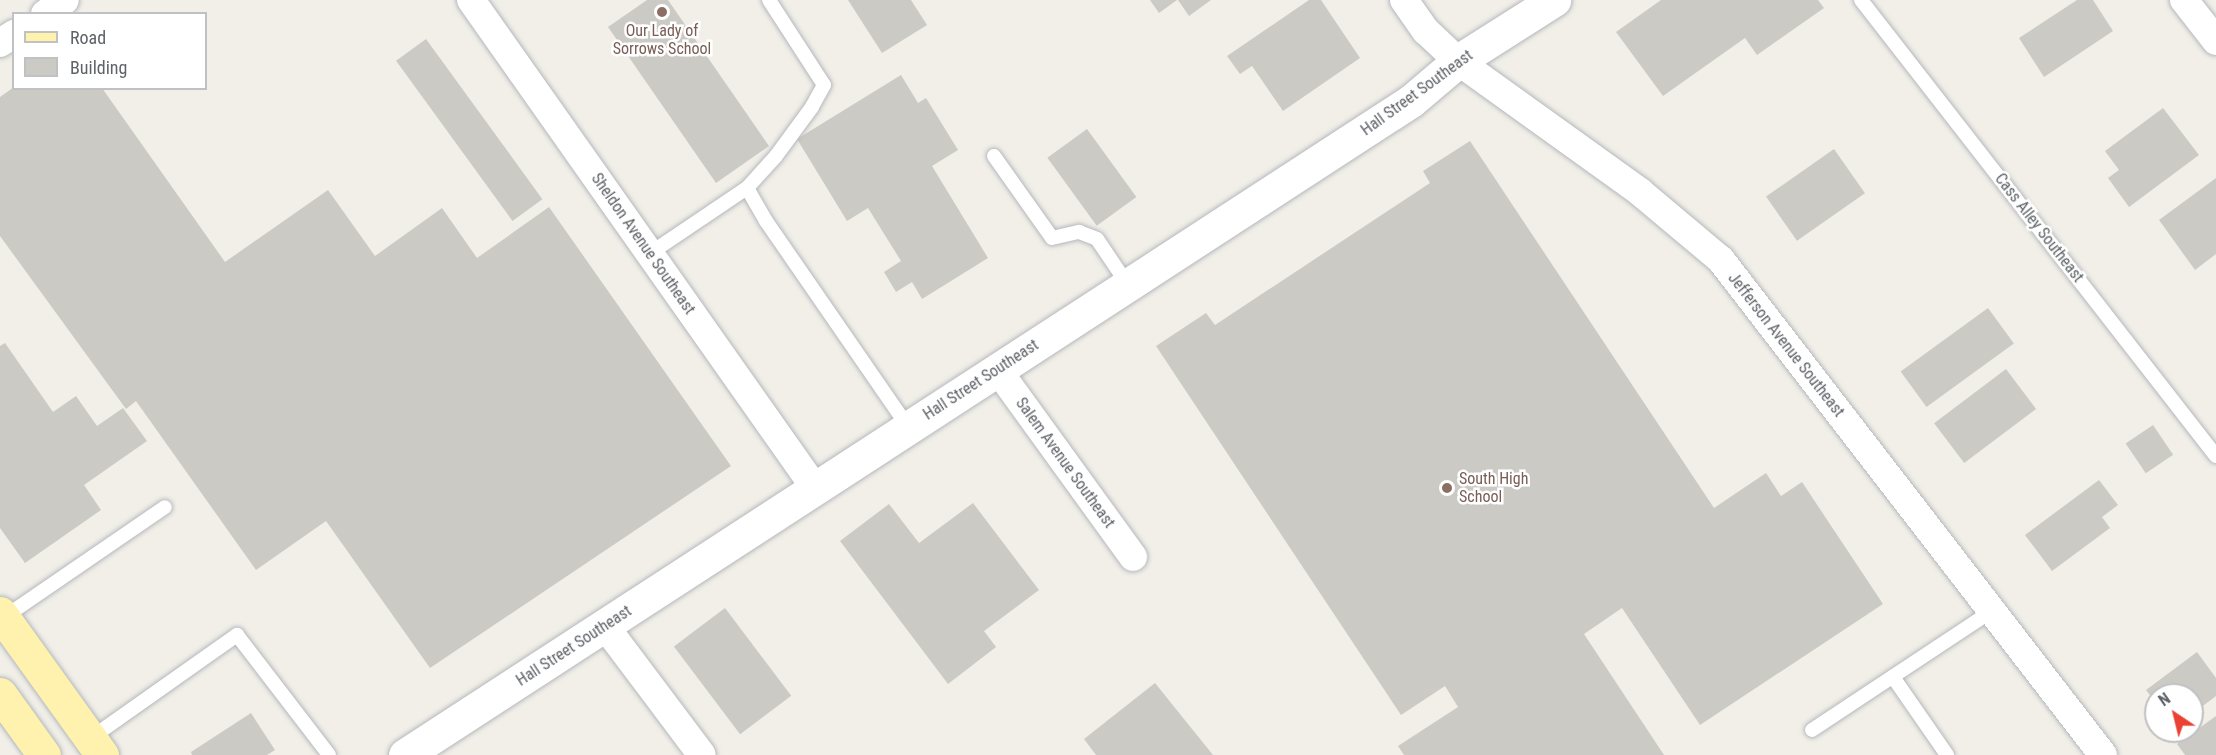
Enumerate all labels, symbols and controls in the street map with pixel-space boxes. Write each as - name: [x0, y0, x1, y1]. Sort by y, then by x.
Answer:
- marker: Our Lady of Sorrows School: [655, 5, 669, 19]
- legend: [12, 12, 207, 90]
- place label: Our Lady of Sorrows School: [613, 21, 711, 59]
- text: Road: [70, 27, 106, 48]
- street label: Hall Street Southeast: [1357, 46, 1477, 140]
- text: Building: [70, 57, 127, 78]
- street label: Sheldon Avenue Southeast: [587, 170, 699, 318]
- street label: Cass Alley Southeast: [1990, 170, 2088, 286]
- street label: Jefferson Avenue Southeast: [1724, 269, 1848, 421]
- street label: Hall Street Southeast: [920, 336, 1042, 424]
- street label: Salem Avenue Southeast: [1011, 394, 1119, 532]
- place label: South High School: [1459, 469, 1528, 507]
- marker: South High School: [1440, 481, 1454, 495]
- street label: Hall Street Southeast: [513, 602, 635, 690]
- north arrow: [2144, 683, 2204, 743]
- text: N: [2155, 689, 2174, 710]

